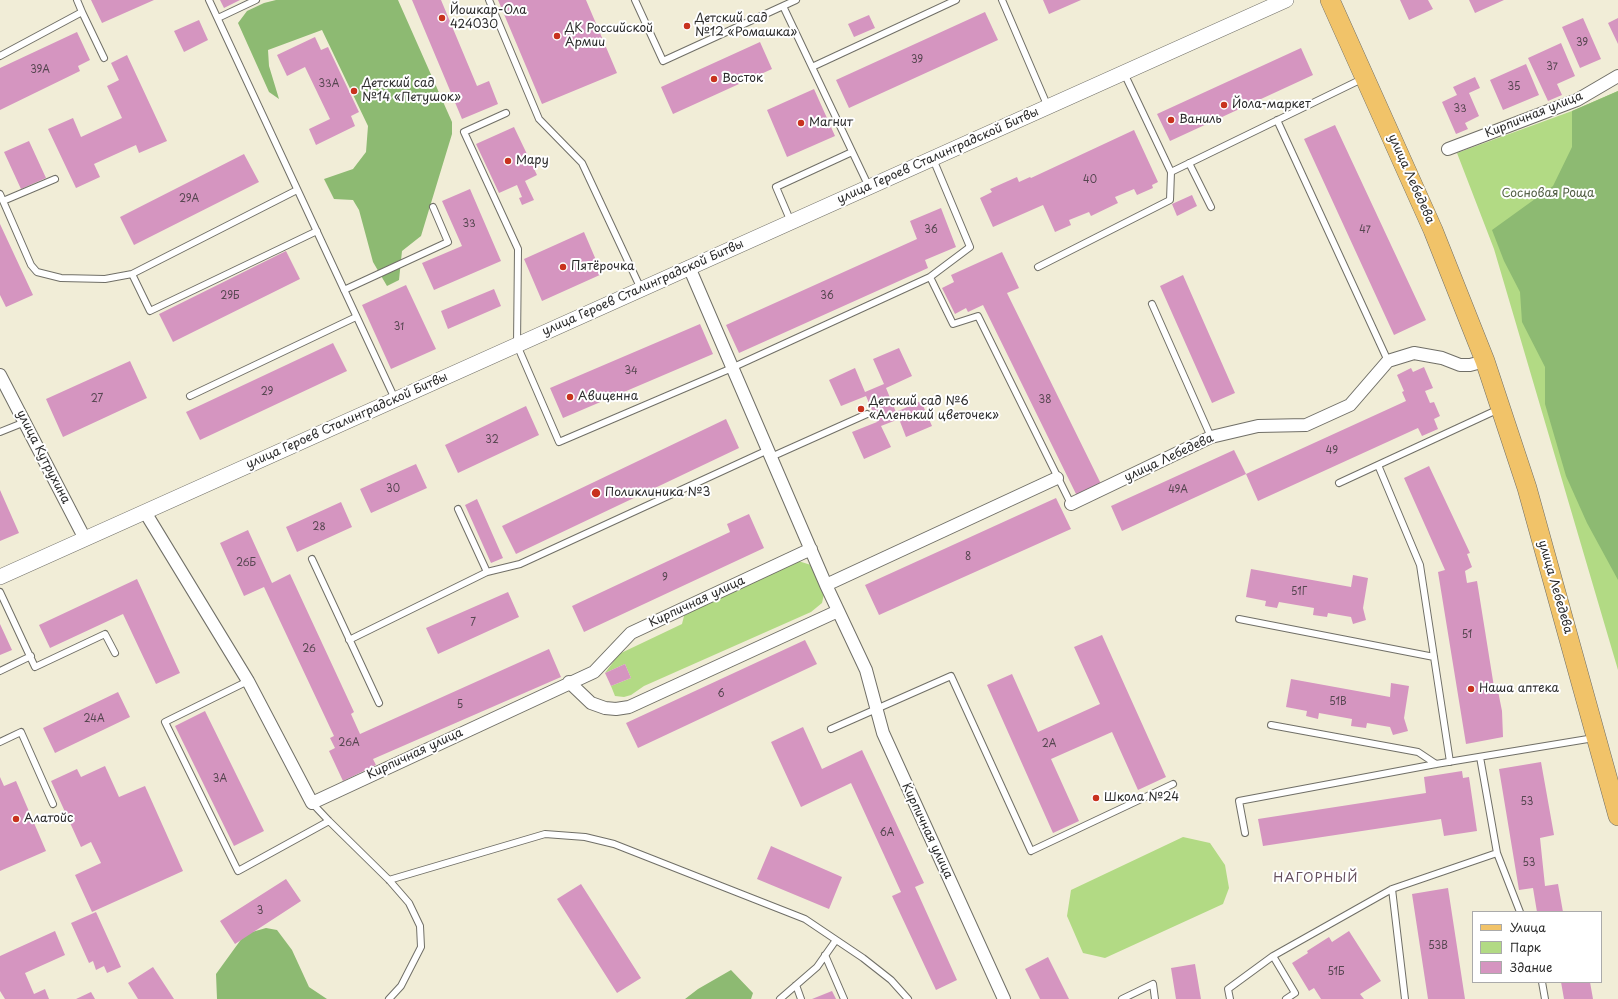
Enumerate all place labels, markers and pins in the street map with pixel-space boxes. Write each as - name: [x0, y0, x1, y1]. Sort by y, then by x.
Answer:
- place label: Йошкар-Ола 424030: [450, 4, 527, 32]
- place label: Детский сад №12 «Ромашка»: [695, 12, 797, 40]
- marker: Йошкар-Ола 424030: [437, 13, 447, 23]
- marker: Детский сад №12 «Ромашка»: [682, 21, 692, 31]
- place label: ДК Российской Армии: [565, 22, 653, 50]
- marker: ДК Российской Армии: [552, 31, 562, 41]
- place label: Восток: [722, 72, 763, 86]
- marker: Восток: [709, 74, 719, 84]
- place label: Детский сад №14 «Петушок»: [362, 77, 461, 105]
- marker: Детский сад №14 «Петушок»: [349, 86, 359, 96]
- place label: Йола-маркет: [1232, 98, 1311, 112]
- marker: Йола-маркет: [1219, 100, 1229, 110]
- place label: Ваниль: [1179, 113, 1222, 127]
- marker: Ваниль: [1166, 115, 1176, 125]
- place label: Магнит: [809, 116, 853, 130]
- marker: Магнит: [796, 118, 806, 128]
- place label: Мару: [516, 154, 549, 168]
- marker: Мару: [503, 156, 513, 166]
- place label: Пятёрочка: [571, 260, 634, 274]
- marker: Пятёрочка: [558, 262, 568, 272]
- place label: Авиценна: [578, 390, 638, 404]
- marker: Авиценна: [565, 392, 575, 402]
- place label: Детский сад №6 «Аленький цветочек»: [869, 395, 999, 423]
- marker: Детский сад №6 «Аленький цветочек»: [856, 404, 866, 414]
- place label: Поликлиника №3: [605, 486, 710, 500]
- marker: Поликлиника №3: [590, 487, 602, 499]
- place label: Наша аптека: [1479, 682, 1559, 696]
- marker: Наша аптека: [1466, 684, 1476, 694]
- place label: Школа №24: [1104, 791, 1179, 805]
- marker: Школа №24: [1091, 793, 1101, 803]
- place label: Алатойс: [24, 812, 73, 826]
- marker: Алатойс: [11, 814, 21, 824]

